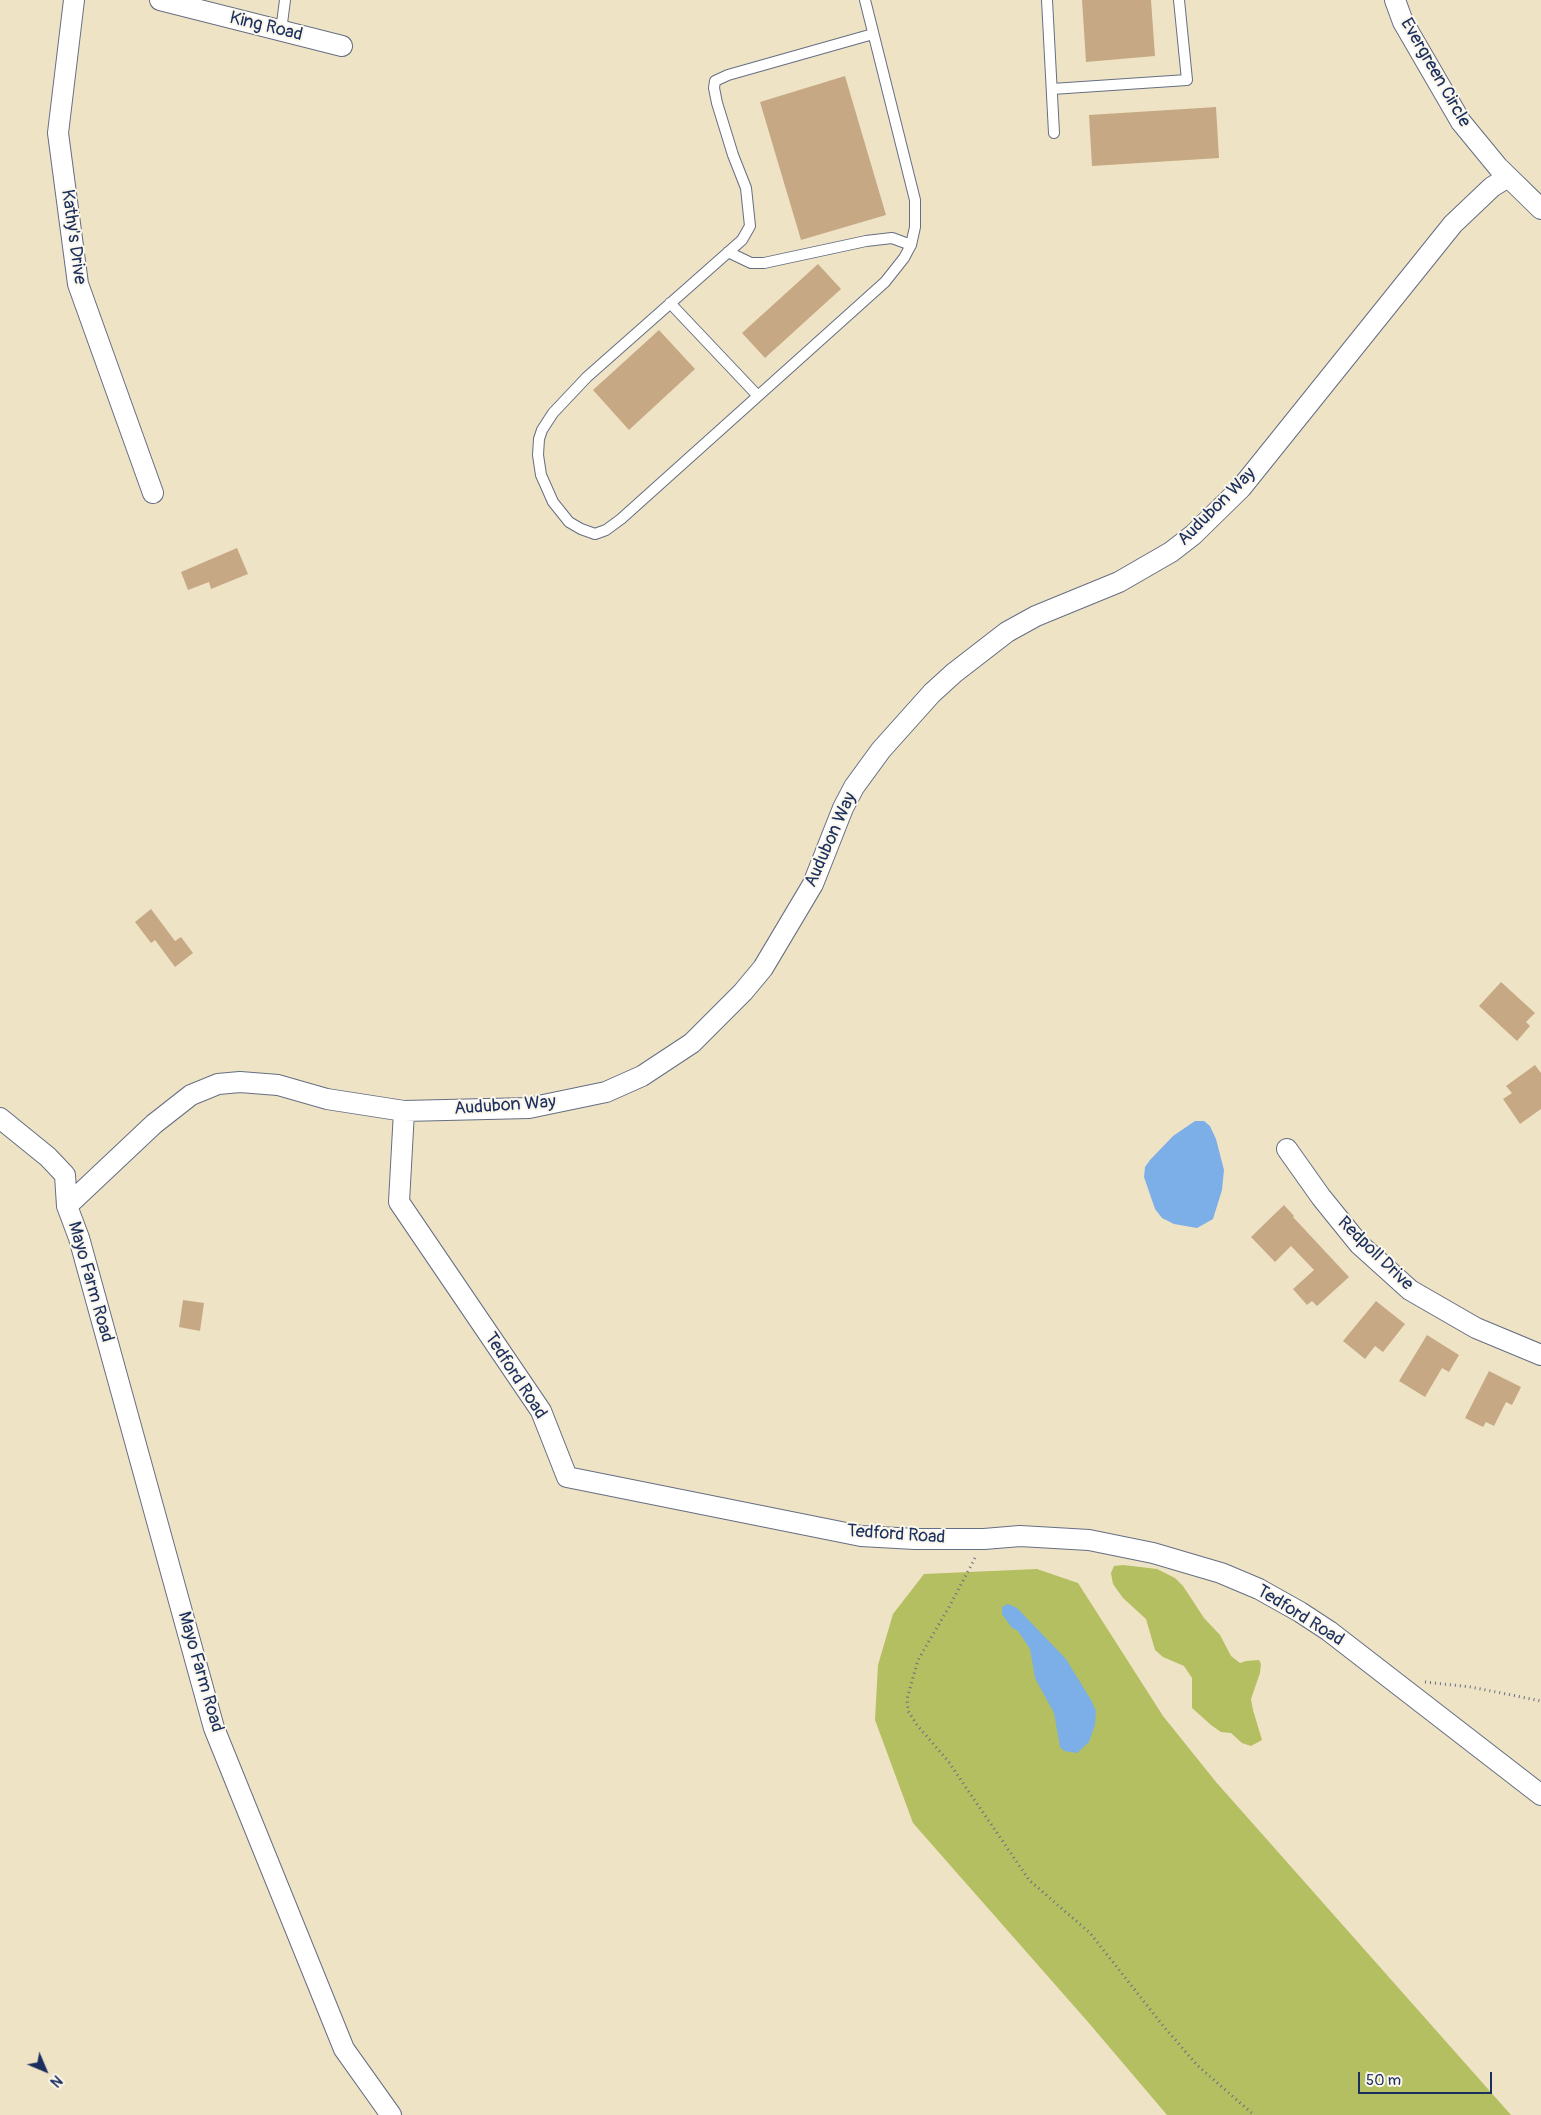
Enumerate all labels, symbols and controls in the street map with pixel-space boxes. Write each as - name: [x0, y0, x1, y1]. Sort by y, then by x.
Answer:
- street label: King Road: [227, 8, 305, 46]
- street label: Evergreen Circle: [1395, 15, 1475, 131]
- street label: Kathy's Drive: [56, 188, 90, 286]
- street label: Audubon Way: [1173, 463, 1261, 551]
- street label: Audubon Way: [800, 789, 862, 891]
- street label: Audubon Way: [454, 1092, 556, 1120]
- street label: Redpoll Drive: [1333, 1212, 1417, 1296]
- street label: Mayo Farm Road: [62, 1219, 118, 1345]
- street label: Tedford Road: [479, 1329, 551, 1423]
- street label: Tedford Road: [846, 1521, 946, 1549]
- street label: Tedford Road: [1252, 1581, 1348, 1651]
- street label: Mayo Farm Road: [172, 1609, 228, 1735]
- north arrow: [20, 2045, 70, 2095]
- scale bar: [1361, 2062, 1495, 2094]
- text: 50 m: [1366, 2071, 1401, 2090]
- text: N: [47, 2072, 65, 2090]

